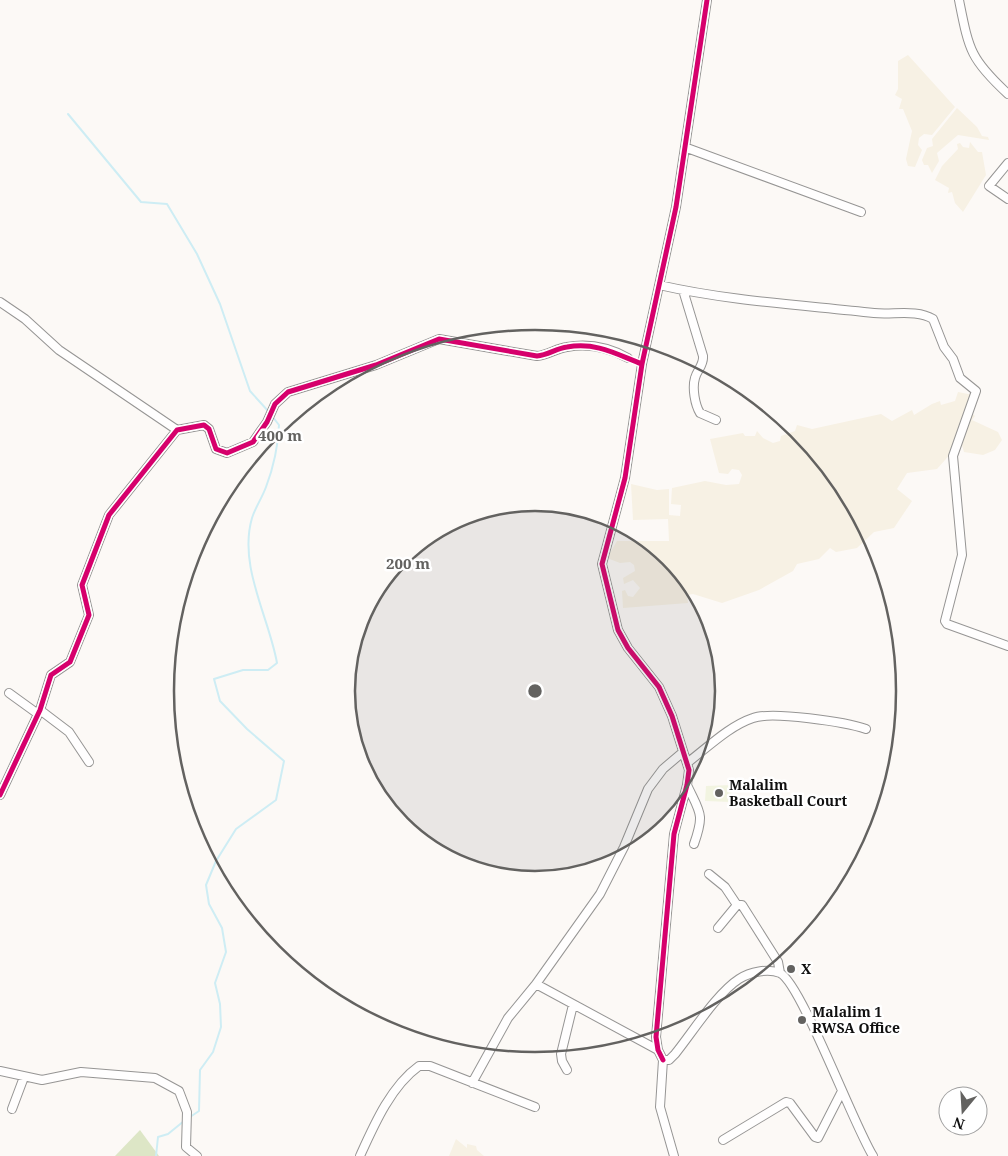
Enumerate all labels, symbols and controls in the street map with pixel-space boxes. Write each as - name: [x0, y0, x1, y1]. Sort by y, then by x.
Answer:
- text: 400 m: [258, 425, 302, 445]
- text: 200 m: [386, 553, 430, 573]
- centre of rings: [526, 682, 544, 700]
- place label: Malalim Basketball Court: [729, 775, 847, 810]
- marker: Malalim Basketball Court: [713, 787, 725, 799]
- place label: X: [801, 959, 812, 978]
- marker: X: [785, 963, 797, 975]
- place label: Malalim 1 RWSA Office: [812, 1002, 900, 1037]
- marker: Malalim 1 RWSA Office: [796, 1014, 808, 1026]
- north arrow: [938, 1086, 988, 1136]
- text: N: [951, 1113, 967, 1135]

